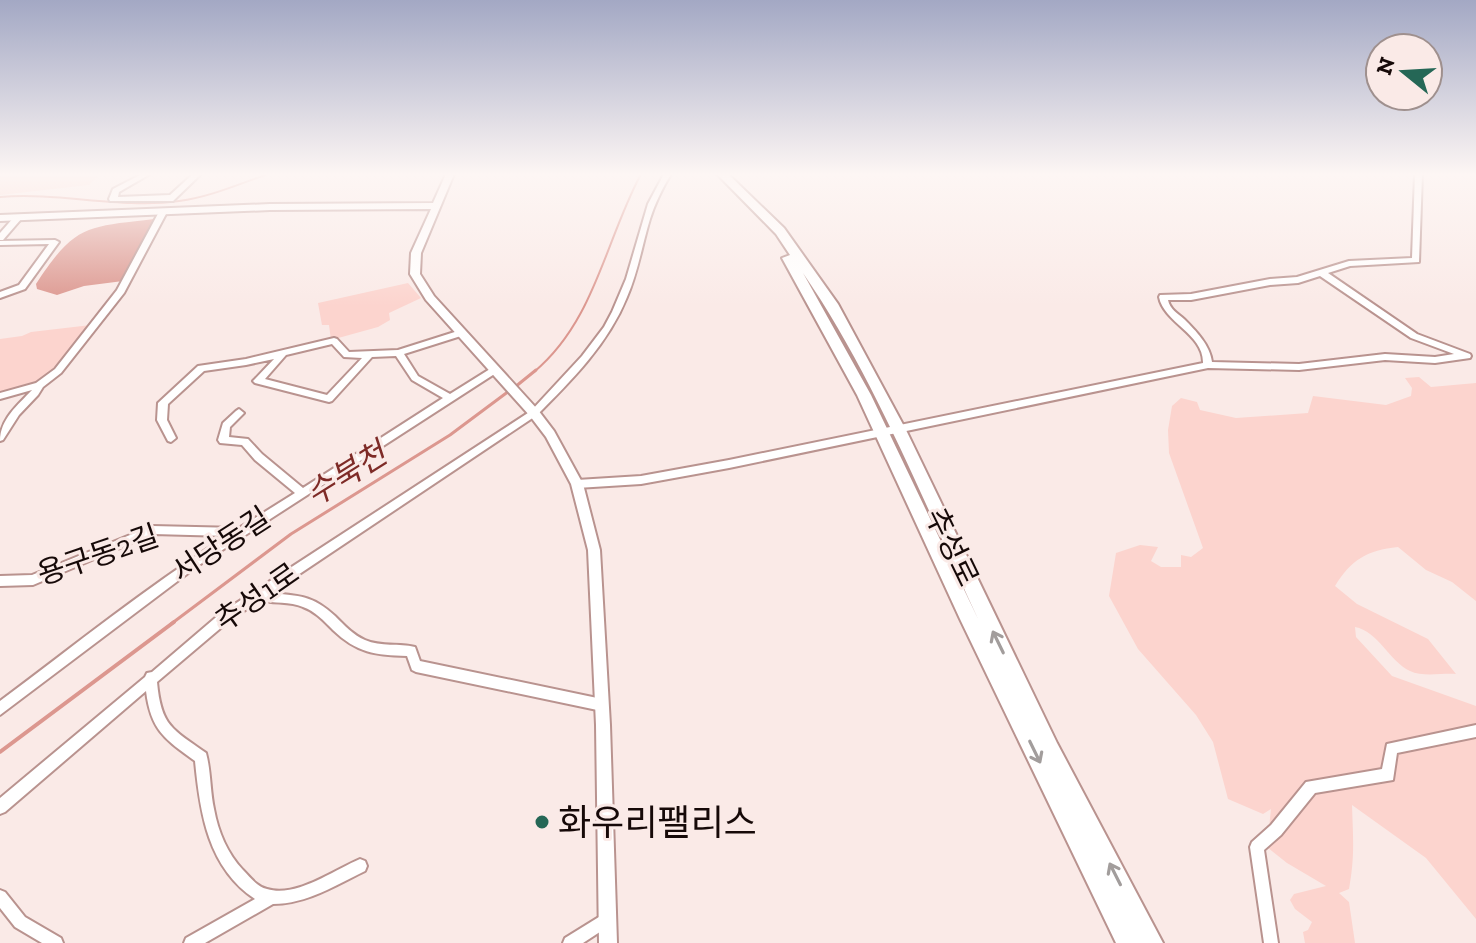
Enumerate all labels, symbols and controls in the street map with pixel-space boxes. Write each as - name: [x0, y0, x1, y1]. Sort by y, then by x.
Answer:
- north arrow: [1364, 32, 1444, 112]
- text: N: [1370, 54, 1401, 78]
- water label: 수북천: [298, 433, 397, 514]
- street label: 서당동길: [165, 500, 277, 590]
- street label: 추성로: [918, 502, 986, 592]
- street label: 용구동2길: [33, 517, 163, 593]
- street label: 추성1로: [208, 555, 306, 639]
- one-way arrow: [990, 630, 1005, 654]
- one-way arrow: [1028, 740, 1043, 763]
- place label: 화우리팰리스: [558, 801, 757, 844]
- marker: 화우리팰리스: [533, 813, 551, 831]
- one-way arrow: [1106, 862, 1122, 886]

